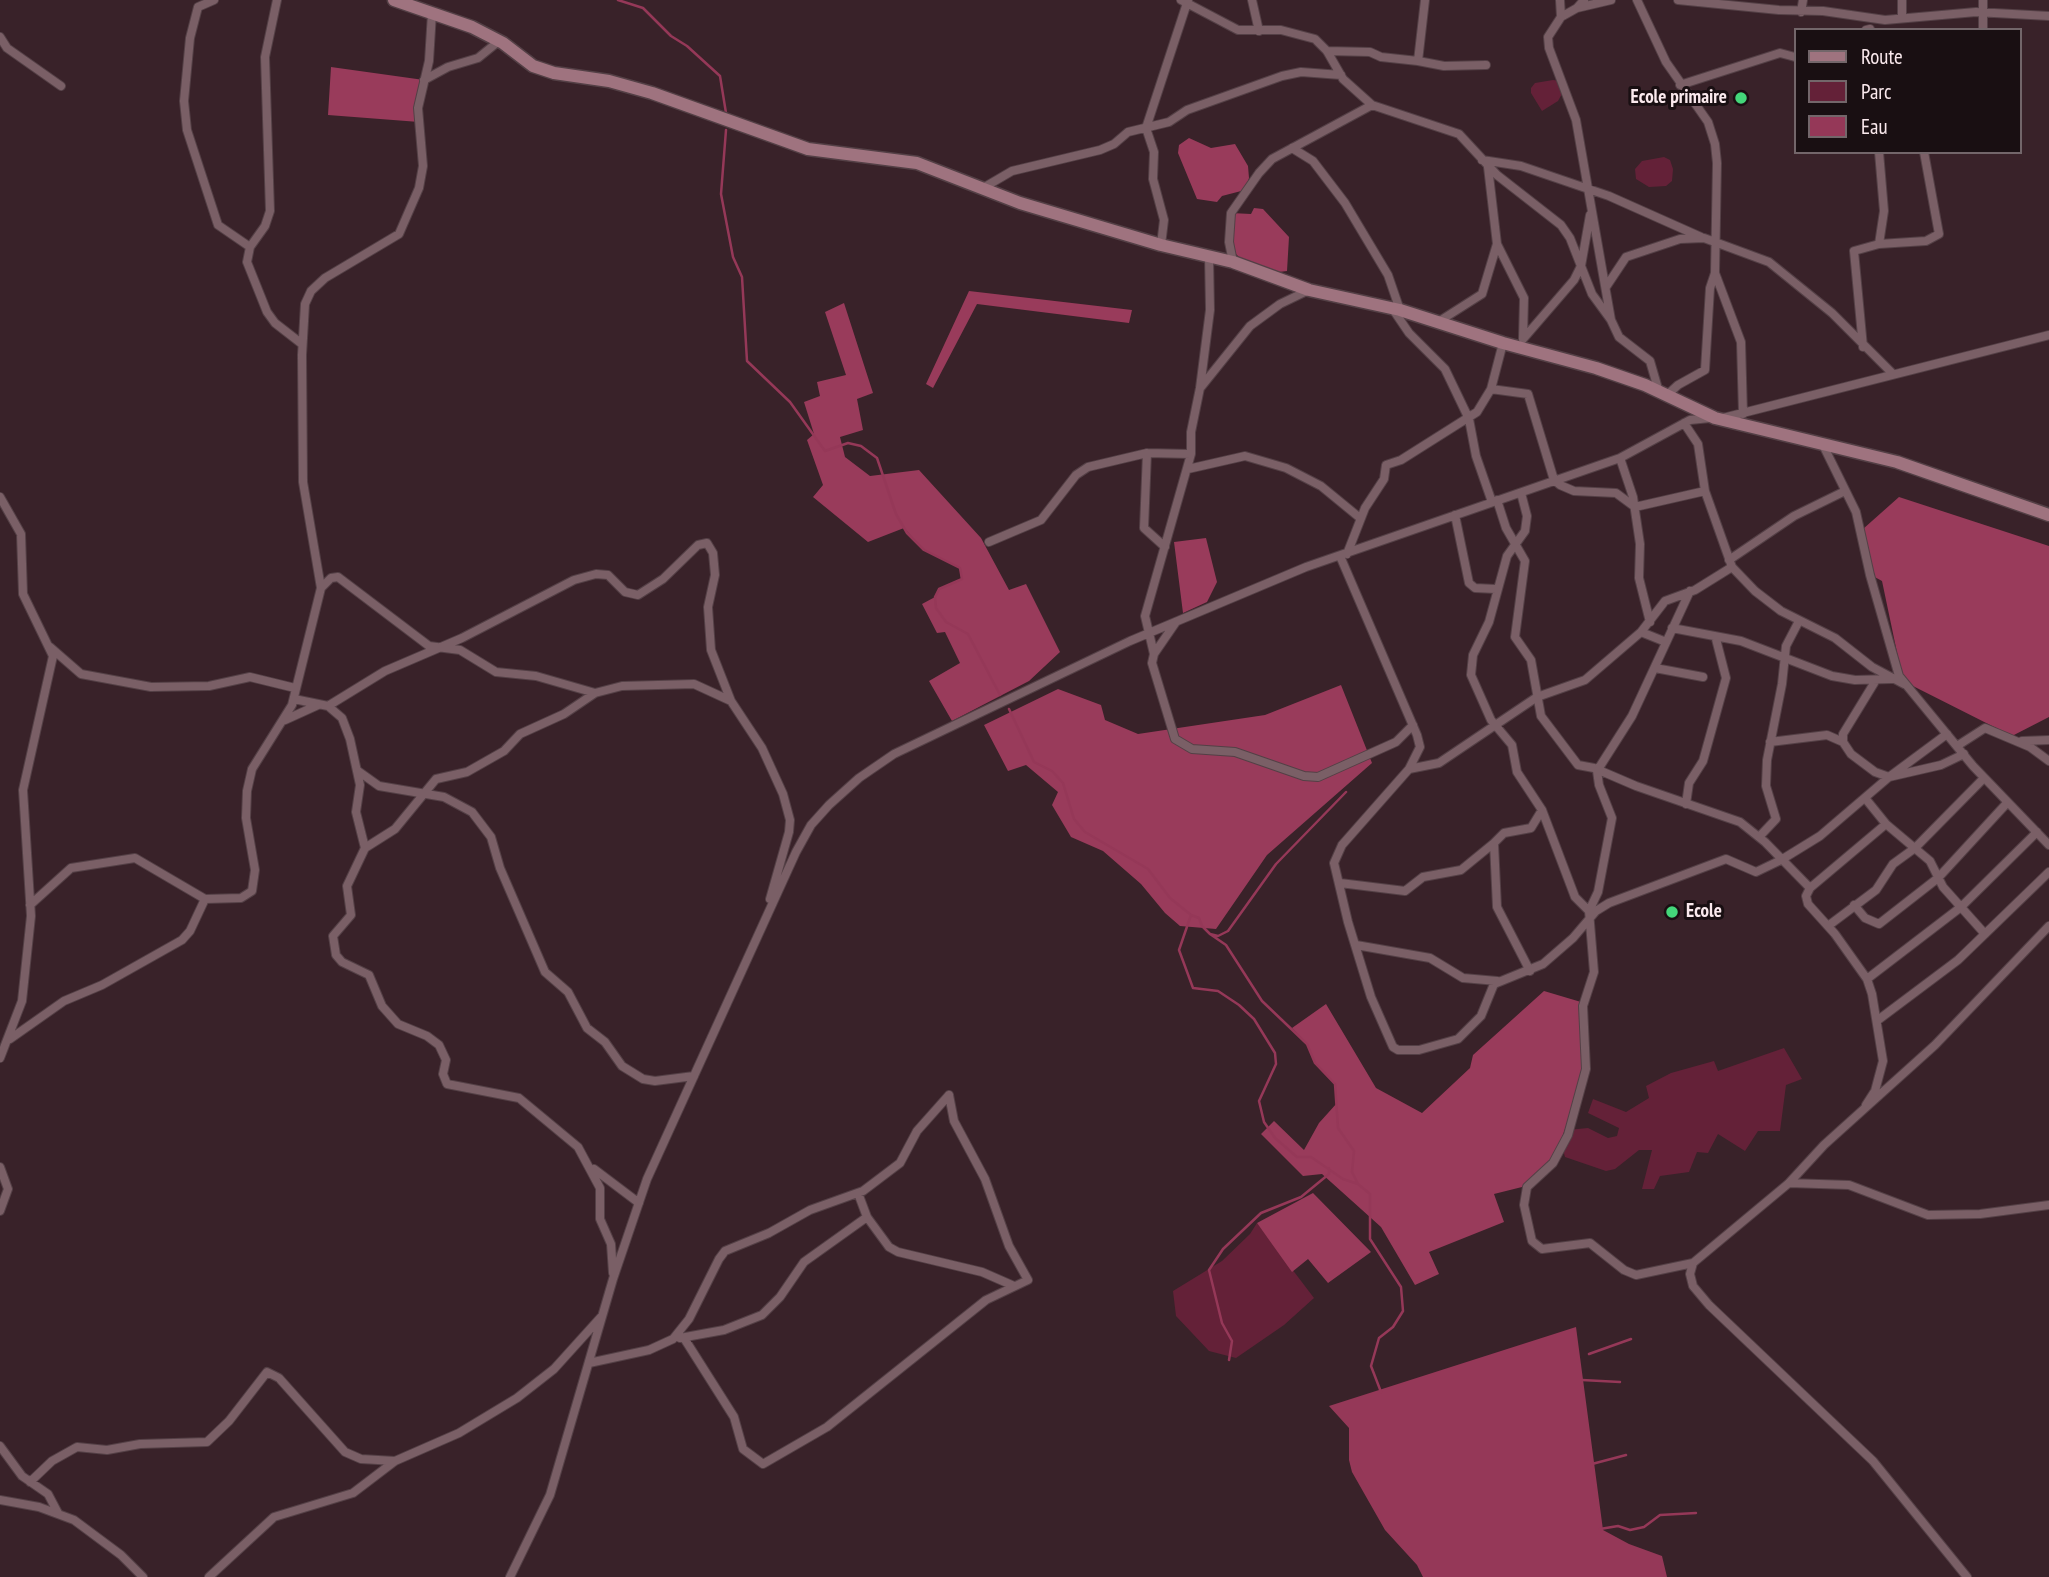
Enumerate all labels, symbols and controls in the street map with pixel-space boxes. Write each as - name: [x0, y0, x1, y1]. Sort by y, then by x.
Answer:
- legend: [1794, 28, 2021, 154]
- text: Route: [1861, 43, 1903, 70]
- text: Parc: [1861, 78, 1892, 105]
- place label: Ecole primaire: [1631, 87, 1727, 109]
- marker: Ecole primaire: [1733, 90, 1749, 106]
- text: Eau: [1861, 113, 1888, 140]
- place label: Ecole: [1686, 901, 1722, 923]
- marker: Ecole: [1664, 904, 1680, 920]

